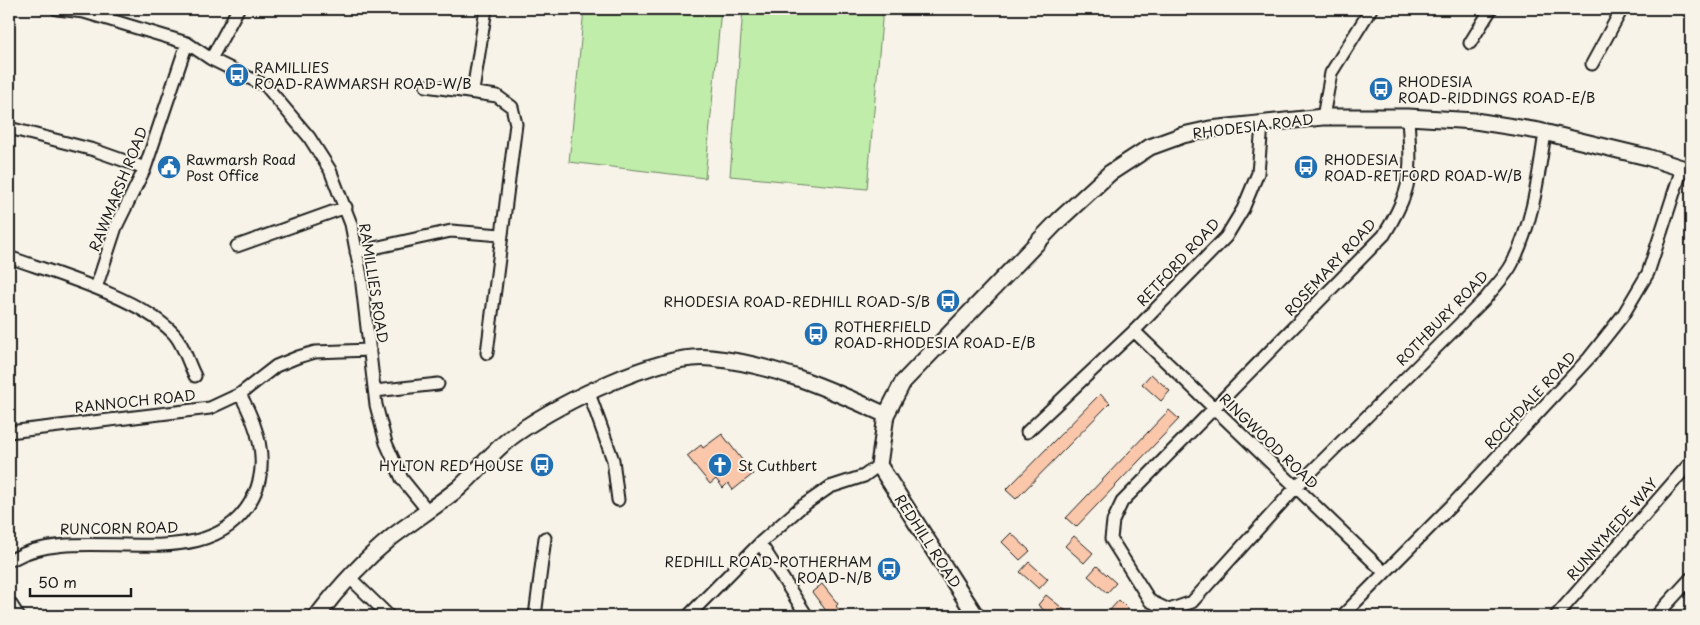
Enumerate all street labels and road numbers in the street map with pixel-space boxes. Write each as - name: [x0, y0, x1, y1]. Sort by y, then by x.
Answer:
- street label: RHODESIA ROAD: [1191, 108, 1315, 144]
- street label: RAWMARSH ROAD: [83, 124, 153, 254]
- street label: RETFORD ROAD: [1132, 213, 1224, 311]
- street label: ROSEMARY ROAD: [1279, 214, 1381, 320]
- street label: RAMILLIES ROAD: [354, 222, 394, 344]
- street label: ROTHBURY ROAD: [1391, 266, 1493, 370]
- street label: ROCHDALE ROAD: [1479, 347, 1581, 453]
- street label: RANNOCH ROAD: [73, 384, 197, 418]
- street label: RINGWOOD ROAD: [1215, 388, 1323, 494]
- street label: RUNNYMEDE WAY: [1562, 473, 1662, 585]
- street label: REDHILL ROAD: [890, 490, 966, 592]
- street label: RUNCORN ROAD: [59, 516, 179, 540]

